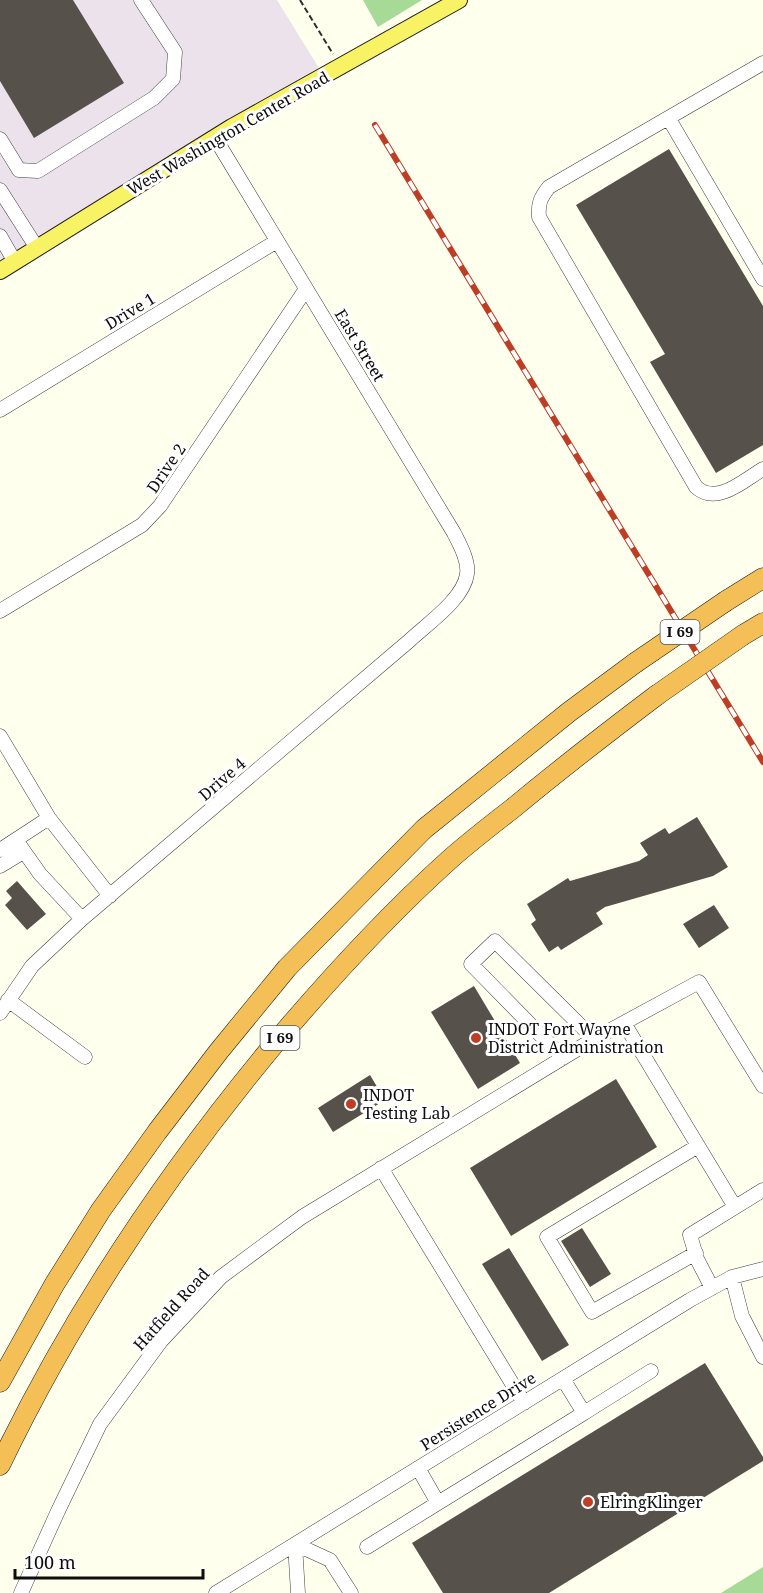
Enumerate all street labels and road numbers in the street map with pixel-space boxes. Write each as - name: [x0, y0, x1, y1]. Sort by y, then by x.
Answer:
- street label: West Washington Center Road: [123, 66, 333, 200]
- street label: Drive 1: [101, 287, 159, 335]
- street label: East Street: [330, 305, 390, 386]
- street label: Drive 2: [141, 439, 191, 497]
- road number: I 69: [660, 620, 700, 644]
- street label: Drive 4: [194, 753, 250, 805]
- road number: I 69: [260, 1026, 300, 1050]
- street label: Hatfield Road: [128, 1263, 214, 1355]
- street label: Persistence Drive: [416, 1367, 540, 1455]

